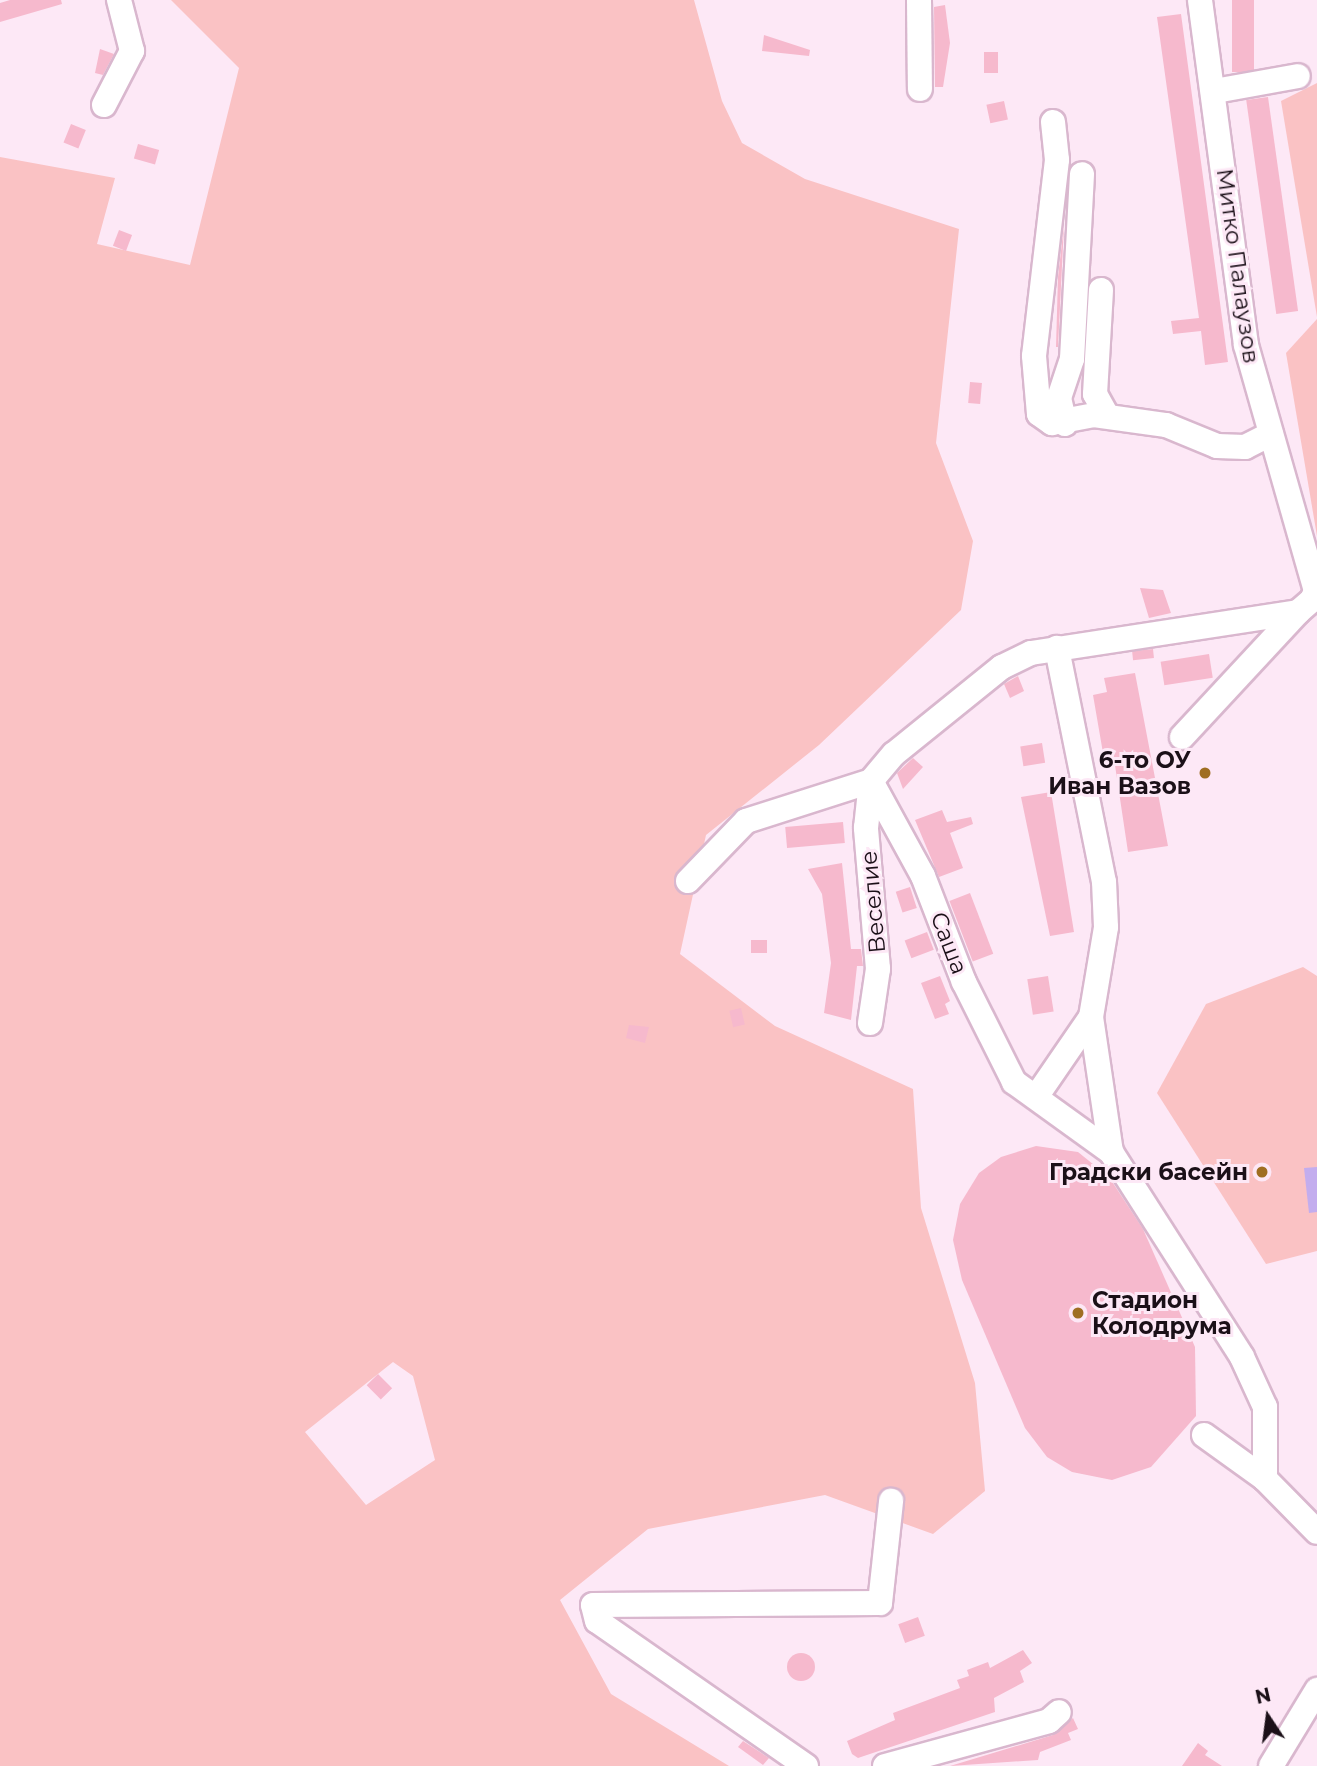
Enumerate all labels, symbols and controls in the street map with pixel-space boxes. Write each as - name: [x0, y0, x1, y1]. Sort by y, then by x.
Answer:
- street label: Митко Палаузов: [1211, 167, 1265, 365]
- place label: 6-то ОУ Иван Вазов: [1048, 746, 1191, 800]
- marker: 6-то ОУ Иван Вазов: [1197, 765, 1213, 781]
- street label: Веселие: [855, 850, 891, 954]
- street label: Саша: [925, 908, 973, 978]
- place label: Градски басейн: [1049, 1158, 1248, 1186]
- marker: Градски басейн: [1254, 1164, 1270, 1180]
- place label: Стадион Колодрума: [1092, 1286, 1232, 1340]
- marker: Стадион Колодрума: [1070, 1305, 1086, 1321]
- north arrow: [1233, 1682, 1303, 1752]
- text: N: [1253, 1683, 1273, 1709]

